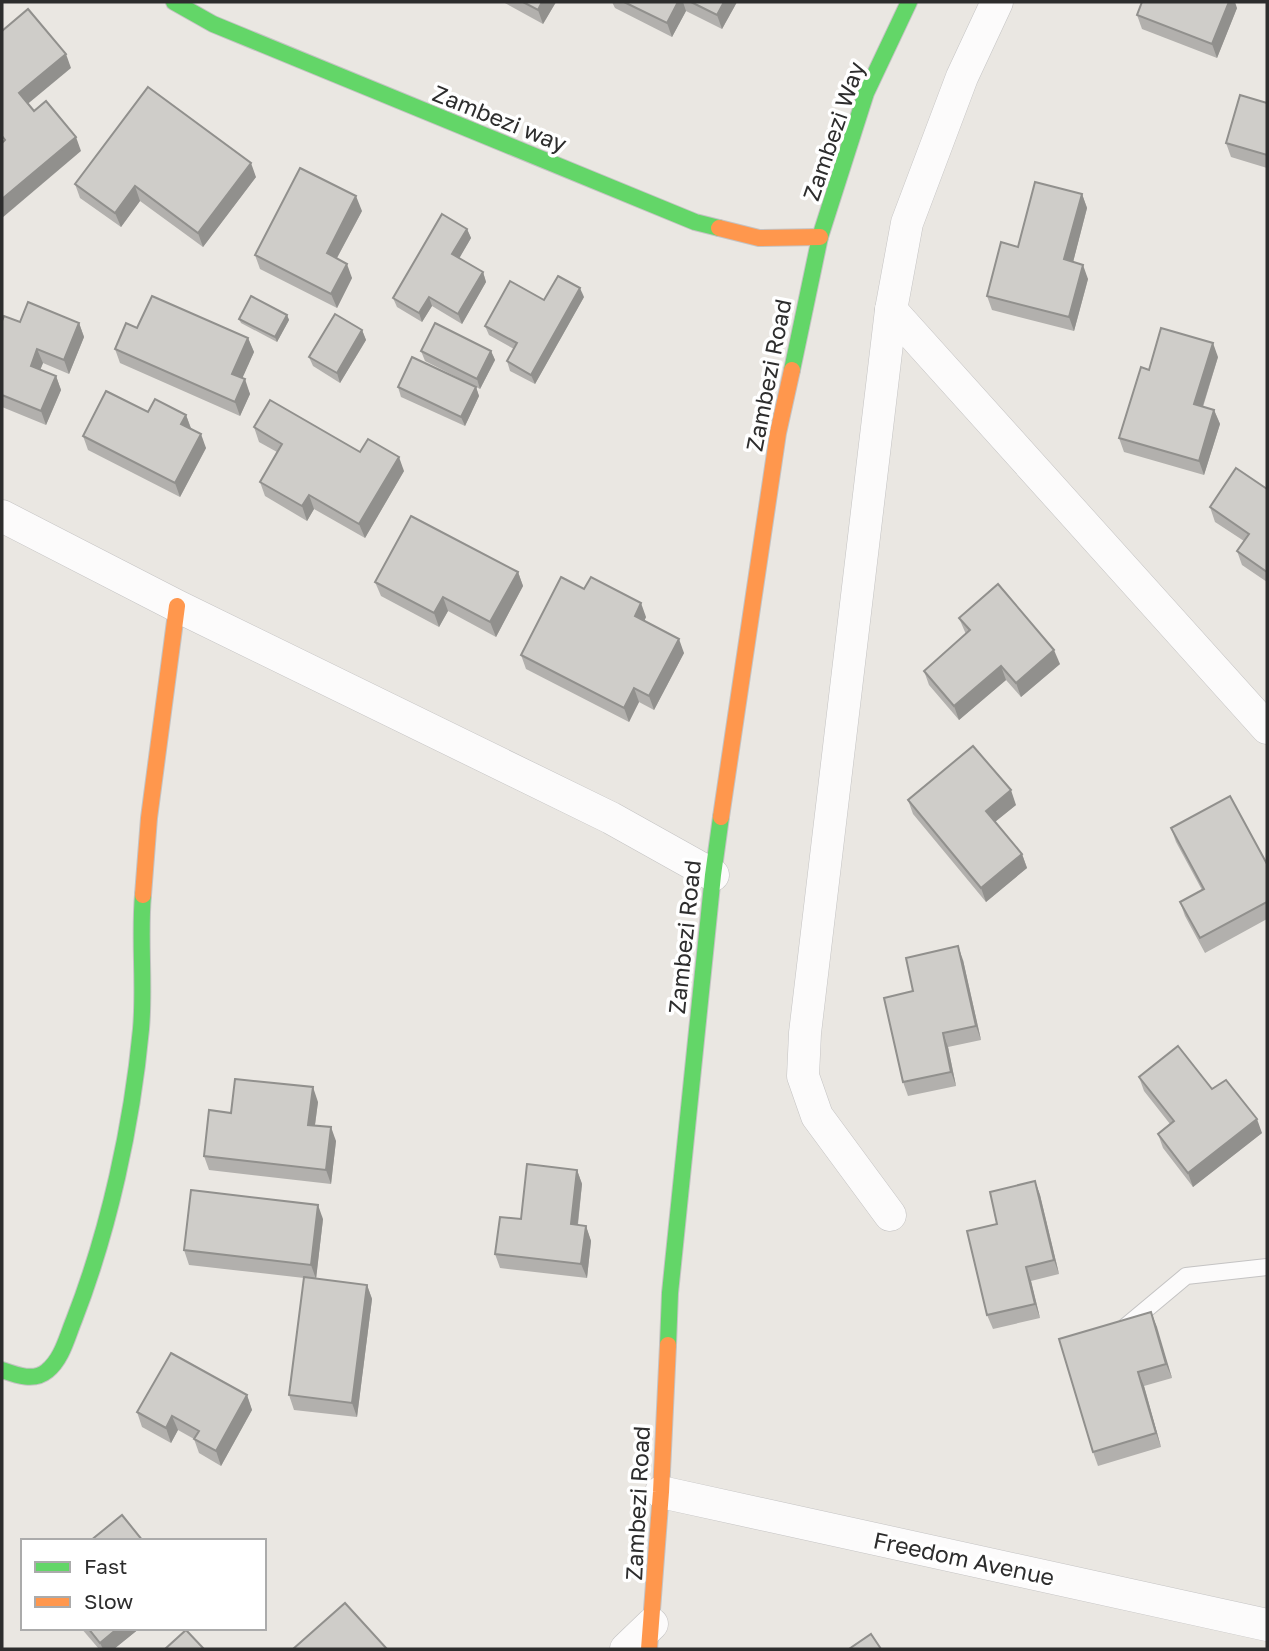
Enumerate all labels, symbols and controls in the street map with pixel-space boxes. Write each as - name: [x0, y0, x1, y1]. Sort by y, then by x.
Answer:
- street label: Zambezi Way: [796, 58, 870, 204]
- street label: Zambezi way: [429, 78, 571, 158]
- street label: Zambezi Road: [740, 296, 796, 454]
- street label: Zambezi Road: [662, 859, 706, 1015]
- street label: Zambezi Road: [619, 1425, 655, 1581]
- street label: Freedom Avenue: [871, 1525, 1057, 1591]
- legend: [21, 1539, 266, 1630]
- text: Fast: [84, 1553, 127, 1579]
- text: Slow: [84, 1588, 133, 1614]

